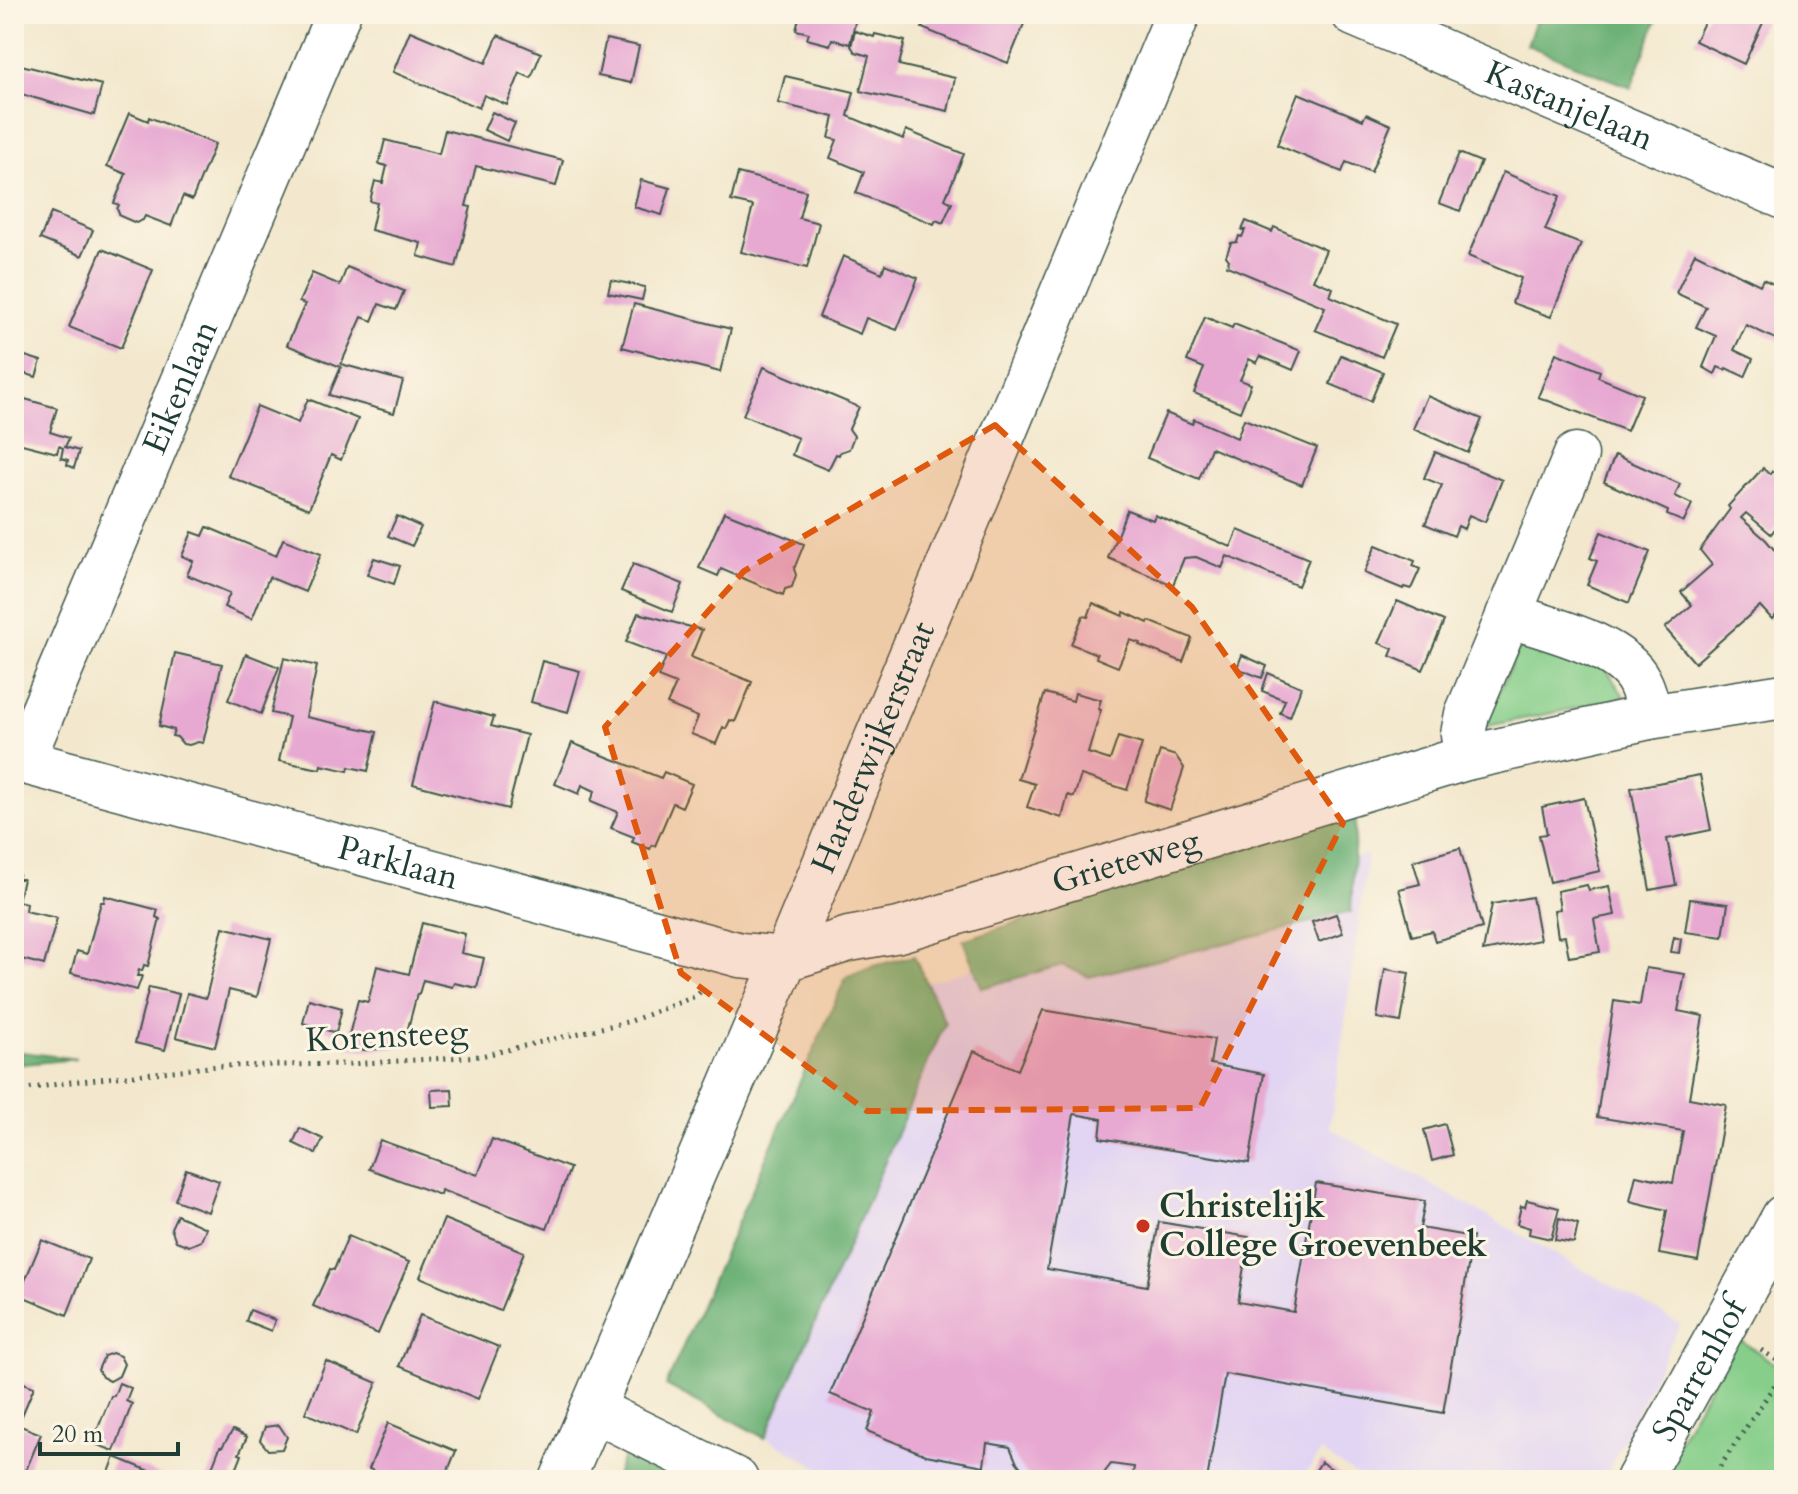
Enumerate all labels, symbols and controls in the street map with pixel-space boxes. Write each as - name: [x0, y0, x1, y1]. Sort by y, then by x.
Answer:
- street label: Kastanjelaan: [1478, 49, 1660, 162]
- street label: Eikenlaan: [132, 313, 229, 461]
- street label: Harderwijkerstraat: [800, 614, 946, 880]
- street label: Grieteweg: [1046, 817, 1205, 905]
- street label: Parklaan: [333, 825, 464, 901]
- street label: Korensteeg: [304, 1009, 470, 1063]
- place label: Christelijk College Groevenbeek: [1159, 1183, 1488, 1268]
- marker: Christelijk College Groevenbeek: [1134, 1217, 1152, 1235]
- street label: Sparrenhof: [1641, 1285, 1760, 1450]
- scale bar: [40, 1406, 178, 1456]
- text: 20 m: [52, 1418, 104, 1451]

